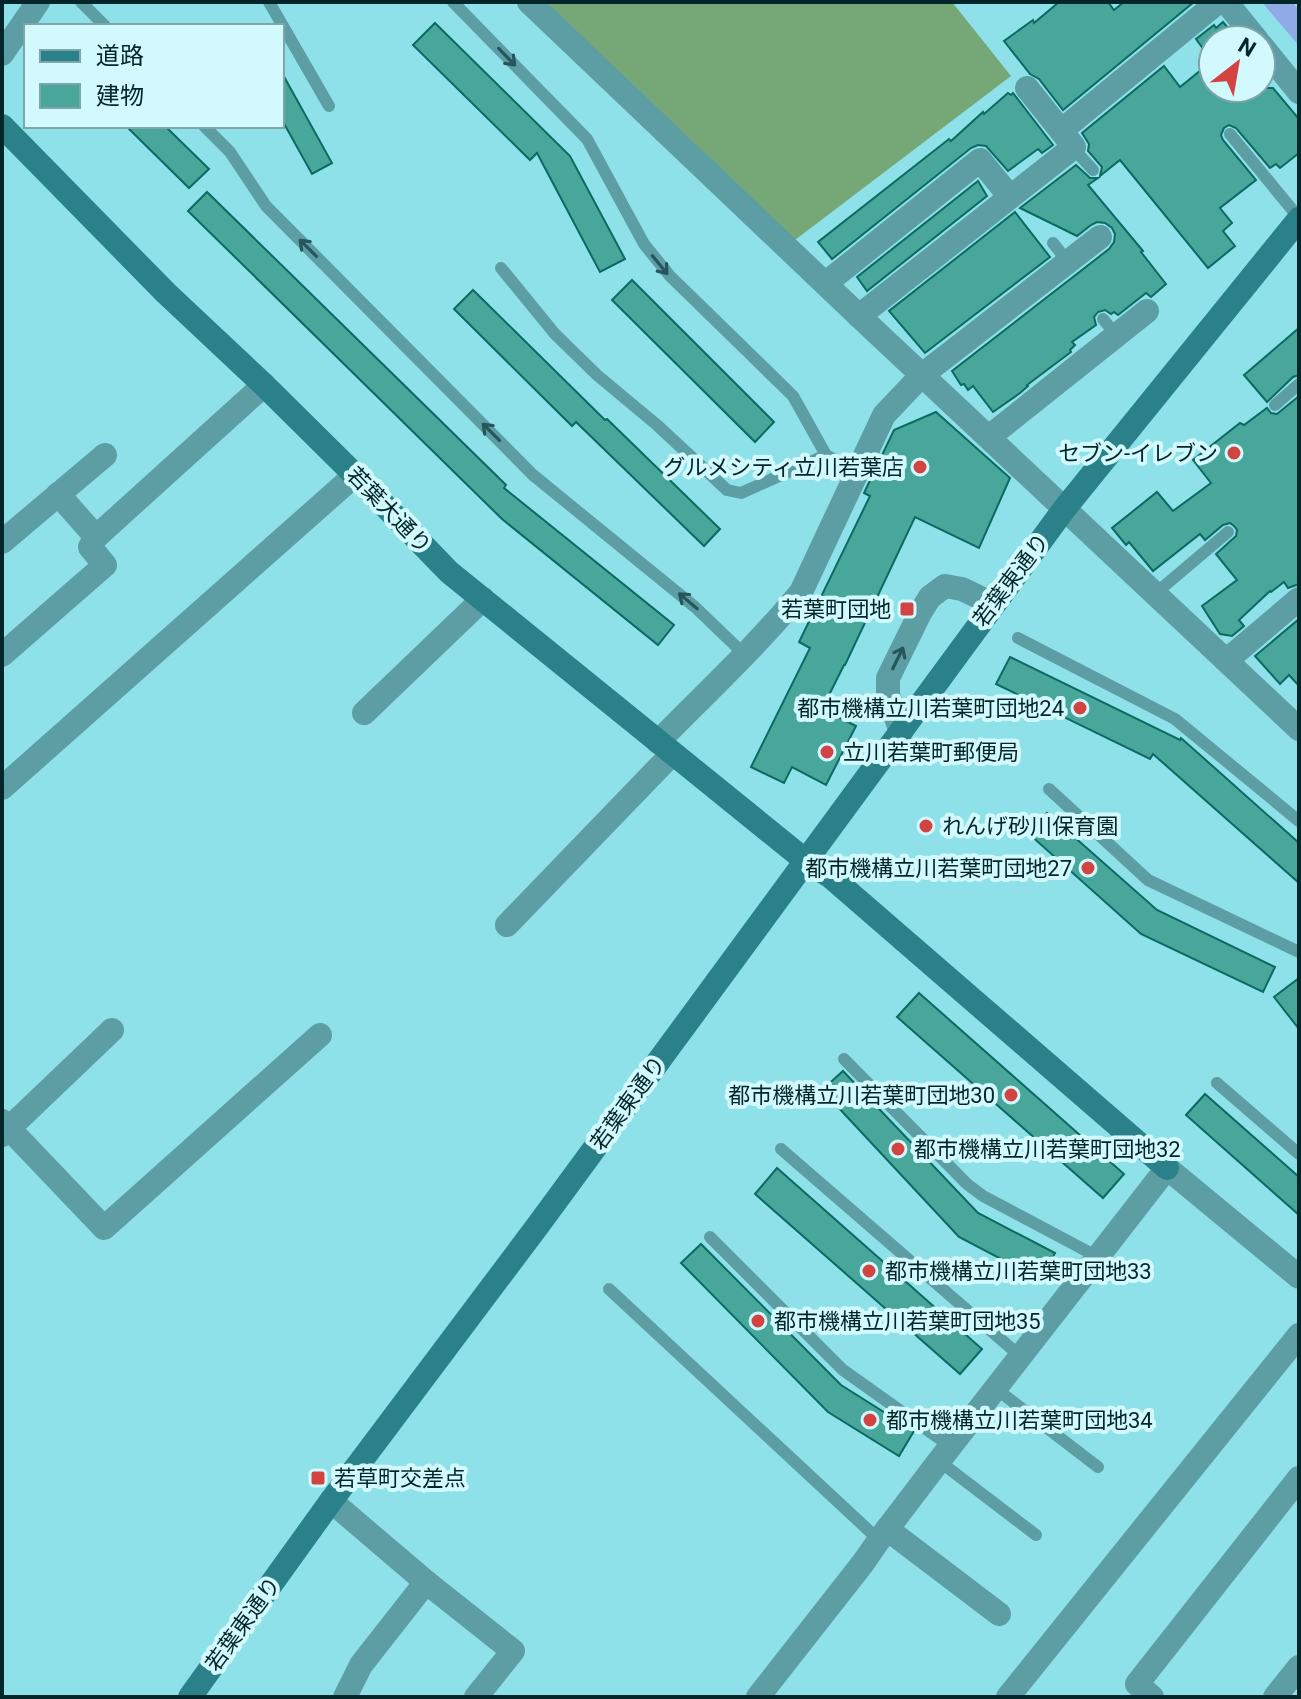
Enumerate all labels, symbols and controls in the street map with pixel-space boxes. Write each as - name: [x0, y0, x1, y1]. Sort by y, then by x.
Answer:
- legend: [24, 24, 284, 128]
- north arrow: [1197, 24, 1277, 104]
- text: N: [1234, 33, 1260, 62]
- text: 道路: [96, 42, 144, 70]
- one-way arrow: [498, 47, 517, 67]
- text: 建物: [96, 82, 144, 110]
- one-way arrow: [299, 239, 318, 258]
- one-way arrow: [652, 254, 669, 275]
- one-way arrow: [482, 423, 501, 442]
- place label: セブン-イレブン: [1058, 441, 1218, 466]
- marker: セブン-イレブン: [1225, 444, 1243, 462]
- place label: グルメシティ立川若葉店: [663, 455, 904, 480]
- marker: グルメシティ立川若葉店: [911, 458, 929, 476]
- street label: 若葉大通り: [342, 462, 436, 558]
- street label: 若葉東通り: [968, 529, 1054, 631]
- one-way arrow: [678, 592, 699, 610]
- place label: 若葉町団地: [781, 597, 891, 622]
- marker: 若葉町団地: [898, 600, 916, 618]
- one-way arrow: [891, 647, 906, 671]
- place label: 都市機構立川若葉町団地24: [797, 696, 1064, 721]
- marker: 都市機構立川若葉町団地24: [1071, 699, 1089, 717]
- place label: 立川若葉町郵便局: [843, 740, 1019, 765]
- marker: 立川若葉町郵便局: [818, 743, 836, 761]
- place label: れんげ砂川保育園: [942, 814, 1118, 839]
- marker: れんげ砂川保育園: [917, 817, 935, 835]
- place label: 都市機構立川若葉町団地27: [805, 856, 1072, 881]
- marker: 都市機構立川若葉町団地27: [1079, 859, 1097, 877]
- street label: 若葉東通り: [586, 1051, 670, 1155]
- place label: 都市機構立川若葉町団地30: [728, 1083, 995, 1108]
- marker: 都市機構立川若葉町団地30: [1002, 1086, 1020, 1104]
- place label: 都市機構立川若葉町団地32: [914, 1137, 1181, 1162]
- marker: 都市機構立川若葉町団地32: [889, 1140, 907, 1158]
- place label: 都市機構立川若葉町団地33: [885, 1259, 1152, 1284]
- marker: 都市機構立川若葉町団地33: [860, 1262, 878, 1280]
- place label: 都市機構立川若葉町団地35: [774, 1309, 1041, 1334]
- marker: 都市機構立川若葉町団地35: [749, 1312, 767, 1330]
- place label: 都市機構立川若葉町団地34: [886, 1408, 1153, 1433]
- marker: 都市機構立川若葉町団地34: [861, 1411, 879, 1429]
- place label: 若草町交差点: [334, 1466, 466, 1491]
- marker: 若草町交差点: [309, 1469, 327, 1487]
- street label: 若葉東通り: [201, 1572, 285, 1676]

